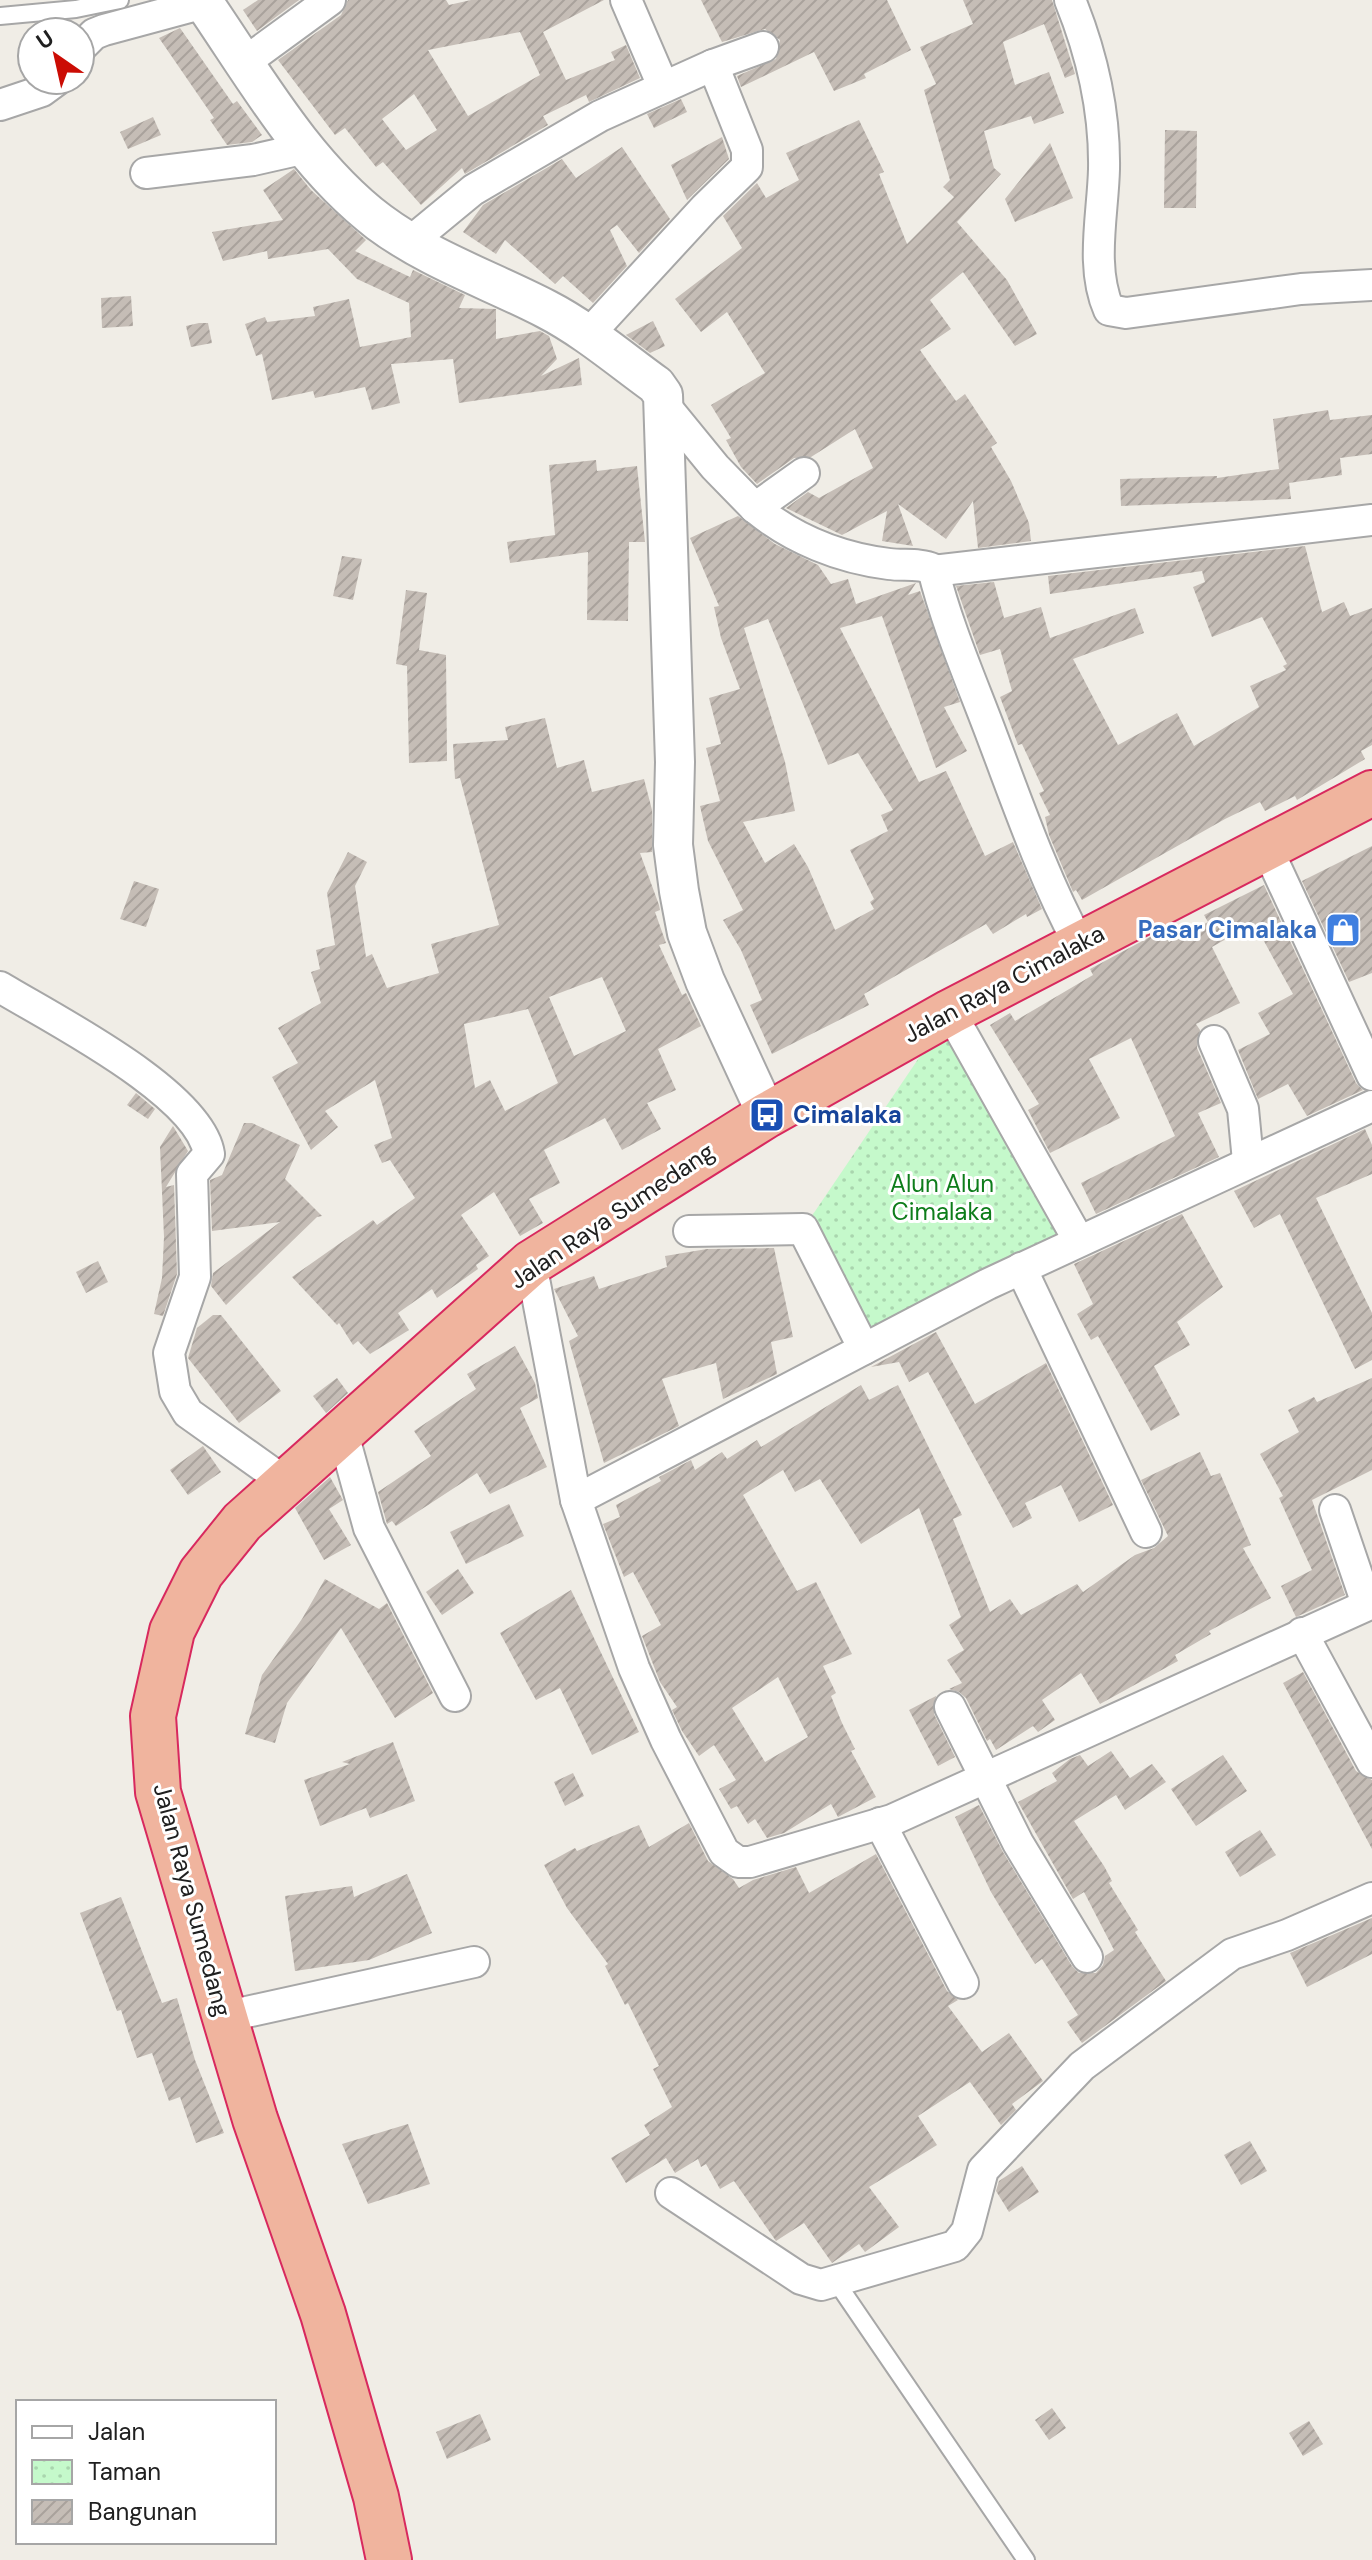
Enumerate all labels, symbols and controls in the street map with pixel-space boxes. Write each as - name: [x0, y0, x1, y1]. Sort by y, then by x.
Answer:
- north arrow: [16, 16, 96, 96]
- text: U: [31, 24, 59, 56]
- shop icon: Pasar Cimalaka: [1324, 911, 1362, 949]
- place label: Pasar Cimalaka: [1138, 914, 1317, 945]
- street label: Jalan Raya Cimalaka: [898, 917, 1110, 1050]
- bus stop icon: Cimalaka: [748, 1096, 786, 1134]
- place label: Cimalaka: [793, 1099, 902, 1130]
- street label: Jalan Raya Sumedang: [503, 1136, 720, 1296]
- park label: Alun Alun Cimalaka: [890, 1168, 994, 1227]
- street label: Jalan Raya Sumedang: [146, 1780, 239, 2020]
- legend: [16, 2400, 276, 2544]
- text: Jalan: [88, 2416, 145, 2447]
- text: Taman: [88, 2456, 161, 2487]
- text: Bangunan: [88, 2496, 197, 2527]

